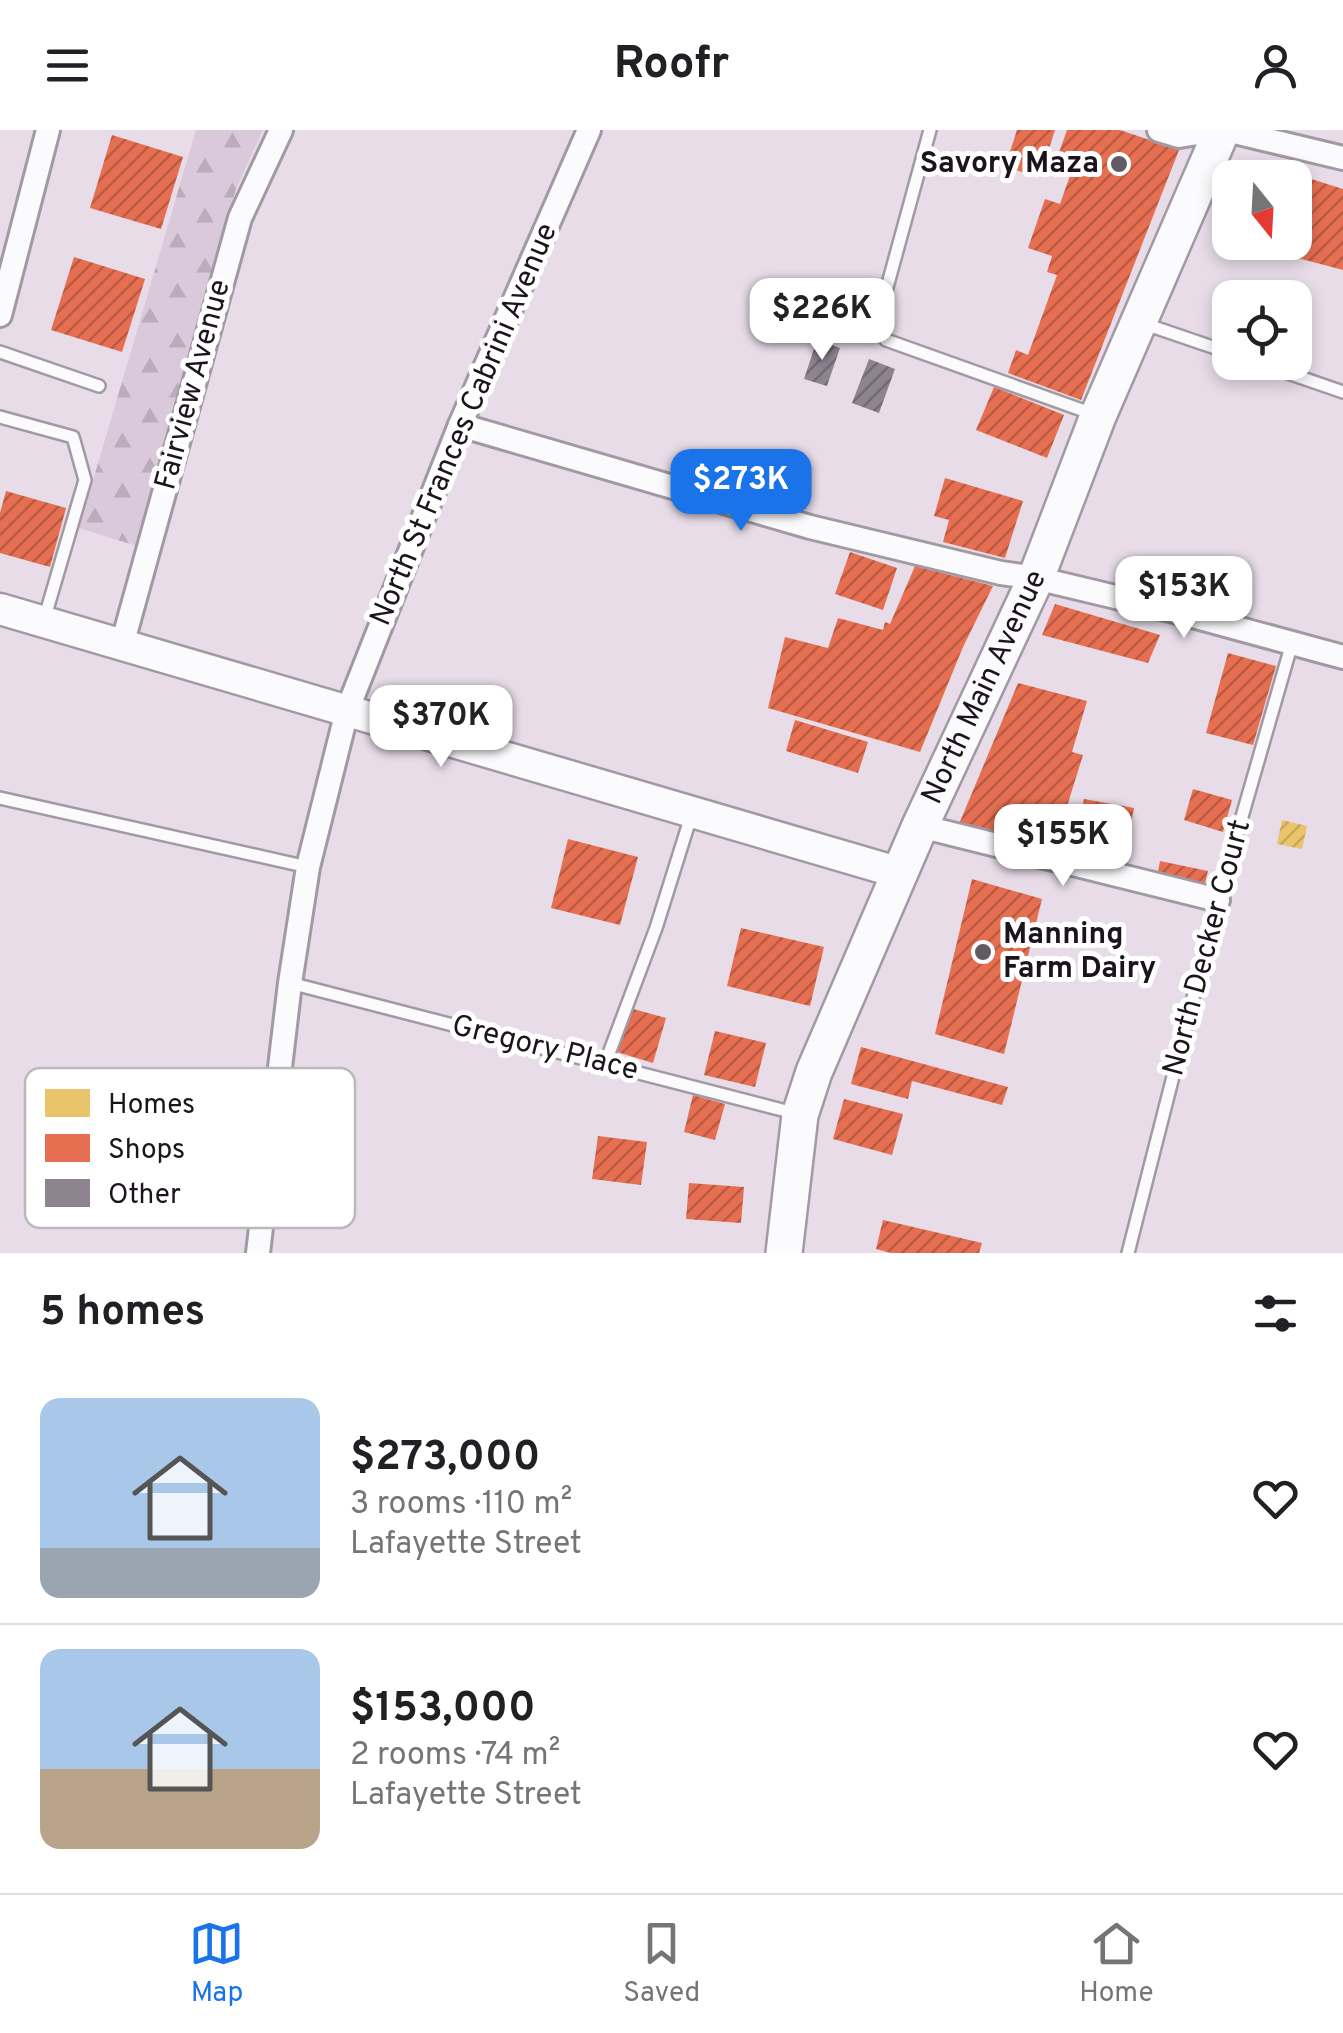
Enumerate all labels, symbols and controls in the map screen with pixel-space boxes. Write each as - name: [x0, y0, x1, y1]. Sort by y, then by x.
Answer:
- text: Roofr: [614, 37, 729, 94]
- icon: menu: [40, 38, 95, 93]
- icon: person: [1248, 38, 1303, 93]
- place label: Savory Maza: [920, 146, 1099, 183]
- marker: Savory Maza: [1108, 153, 1130, 175]
- north arrow: [1212, 160, 1312, 260]
- map controls: [1212, 160, 1312, 380]
- street label: North St Frances Cabrini Avenue: [363, 218, 567, 632]
- street label: Fairview Avenue: [148, 276, 240, 494]
- pin: $226K: [752, 278, 892, 363]
- button: locate: [1212, 280, 1312, 380]
- text: $226K: [772, 290, 872, 330]
- pin: $273K: [671, 449, 811, 534]
- text: $273K: [693, 461, 789, 501]
- pin: $153K: [1114, 556, 1254, 641]
- street label: North Main Avenue: [914, 564, 1055, 811]
- text: $153K: [1137, 568, 1231, 608]
- pin: $370K: [371, 685, 511, 770]
- text: $370K: [392, 697, 490, 737]
- pin: $155K: [993, 804, 1133, 889]
- text: $155K: [1016, 816, 1110, 856]
- street label: North Decker Court: [1156, 816, 1260, 1080]
- place label: Manning Farm Dairy: [1003, 917, 1156, 988]
- marker: Manning Farm Dairy: [972, 941, 994, 963]
- street label: Gregory Place: [448, 1008, 642, 1090]
- legend: [25, 1068, 355, 1228]
- text: Homes: [108, 1088, 195, 1124]
- text: Shops: [108, 1133, 185, 1169]
- text: Other: [108, 1178, 181, 1214]
- icon: filters: [1248, 1286, 1303, 1341]
- text: 5 homes: [40, 1287, 205, 1340]
- text: $273,000: [350, 1432, 540, 1485]
- icon: home: [120, 1438, 240, 1558]
- icon: heart: [1248, 1471, 1303, 1526]
- text: 3 rooms · 110 m²: [350, 1485, 572, 1525]
- text: Lafayette Street: [350, 1525, 582, 1565]
- text: $153,000: [350, 1683, 536, 1736]
- icon: home: [120, 1689, 240, 1809]
- icon: heart: [1248, 1722, 1303, 1777]
- text: 2 rooms · 74 m²: [350, 1736, 560, 1776]
- text: Lafayette Street: [350, 1776, 582, 1816]
- tab: Map: [189, 1916, 244, 2012]
- tab: Saved: [623, 1916, 700, 2012]
- tab: Home: [1079, 1916, 1154, 2012]

